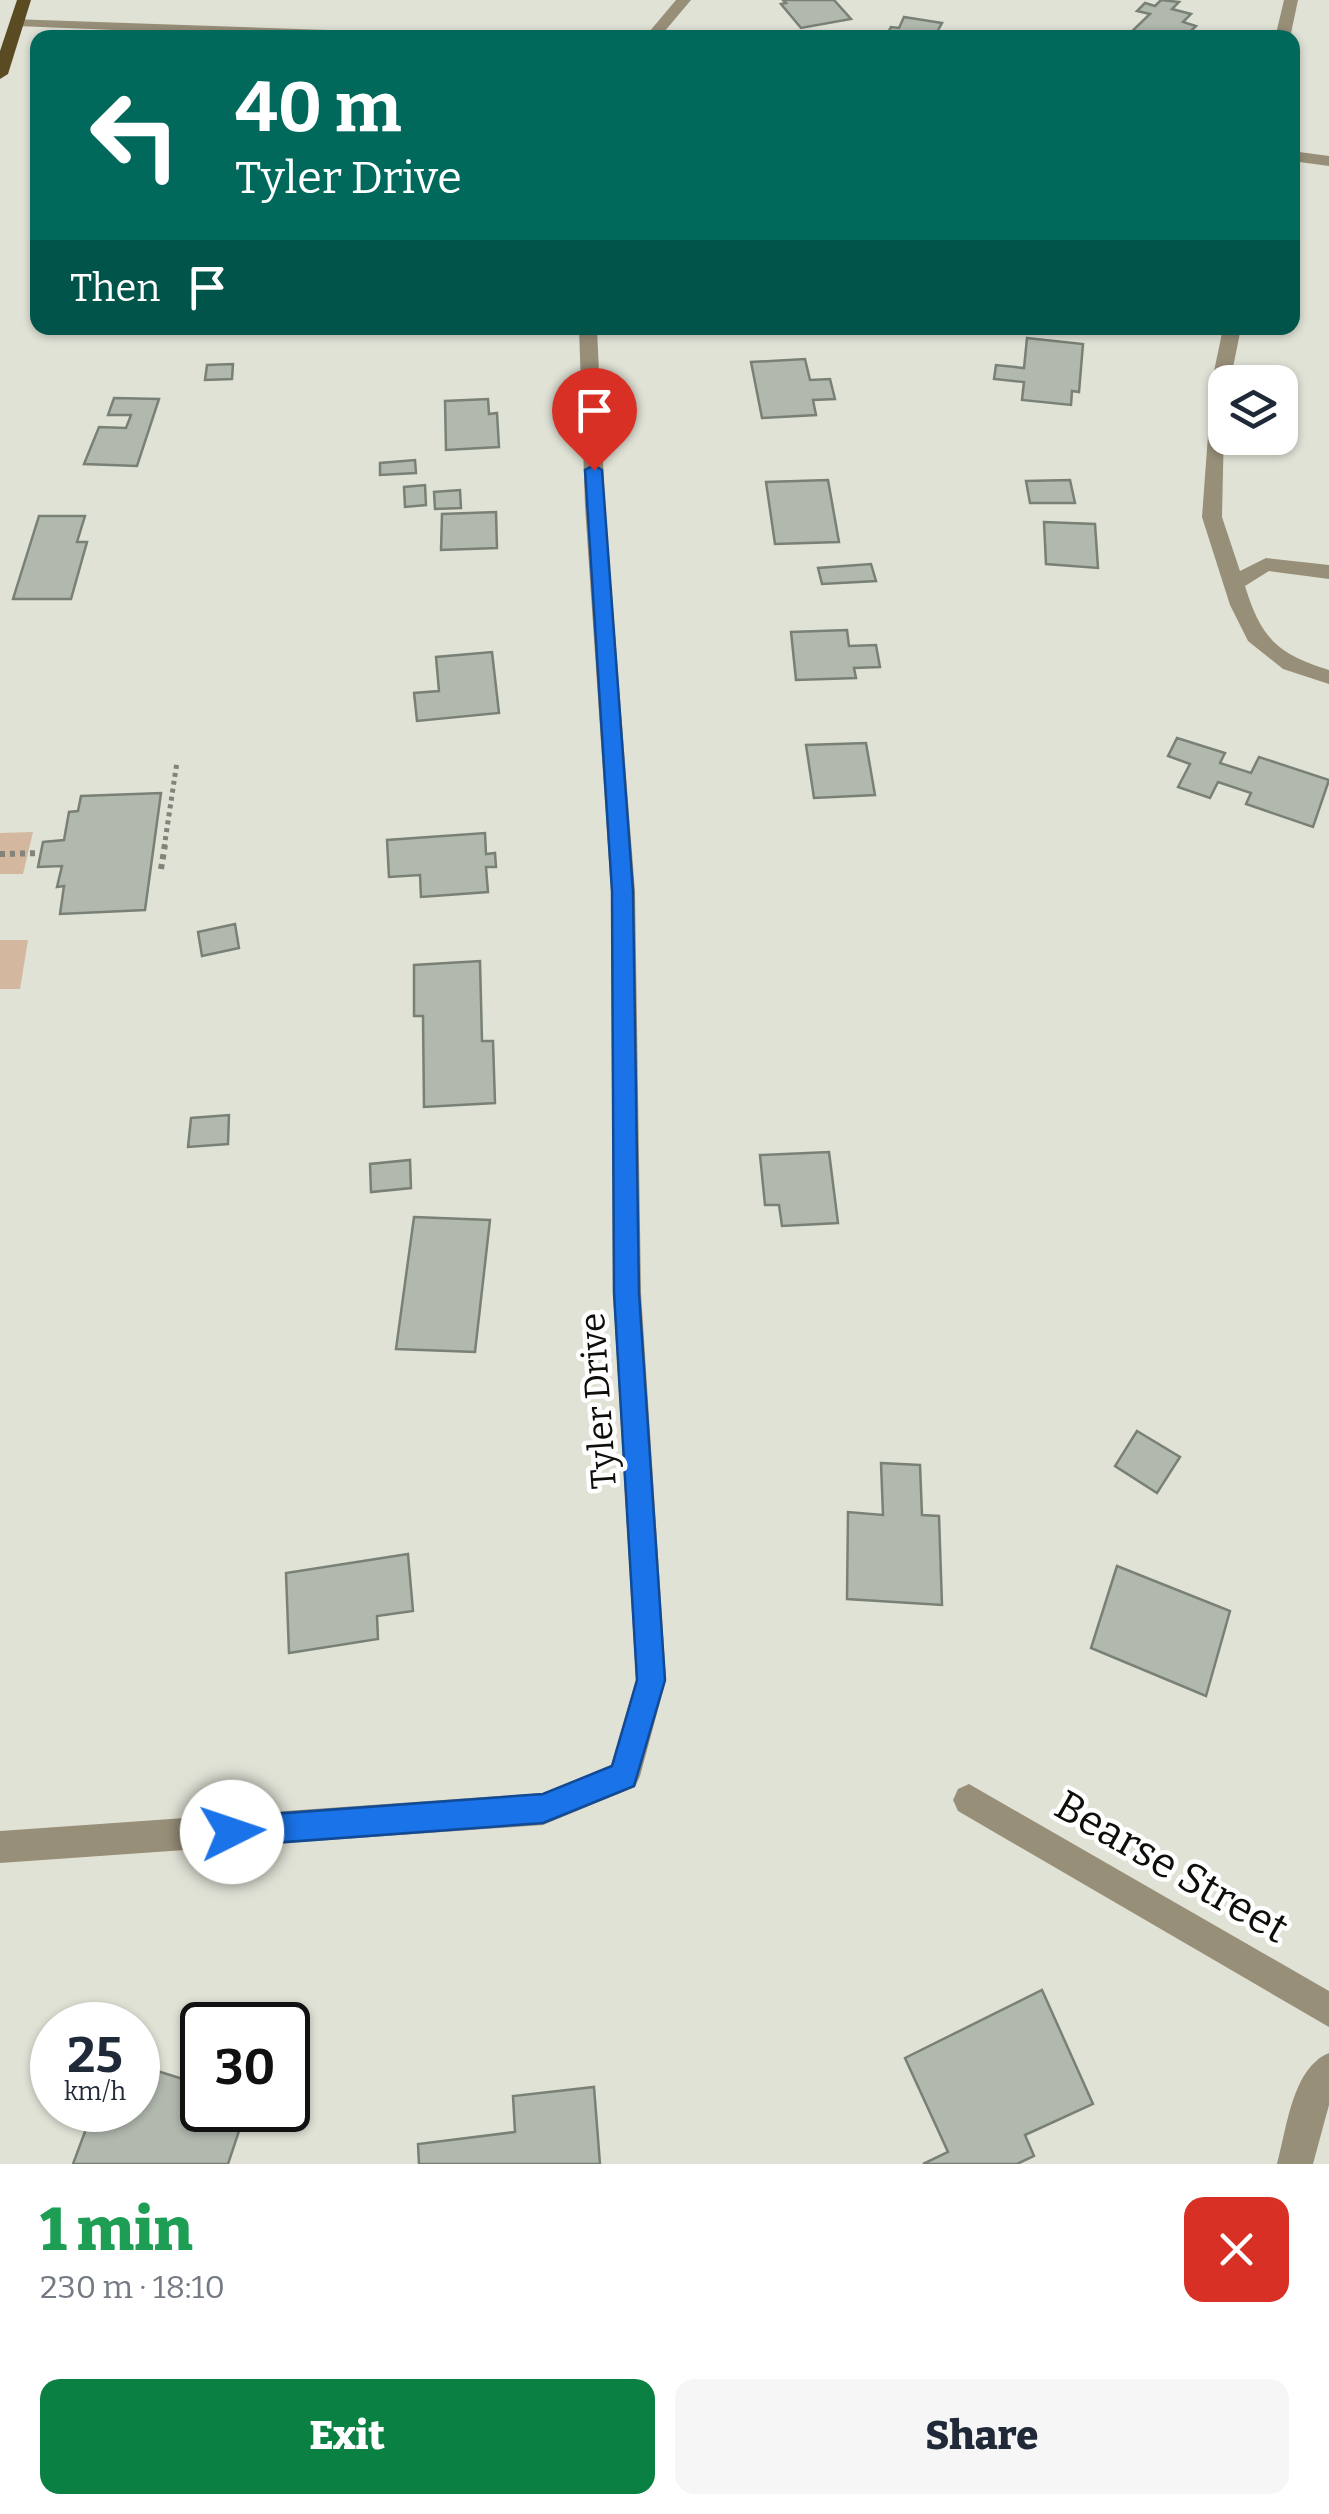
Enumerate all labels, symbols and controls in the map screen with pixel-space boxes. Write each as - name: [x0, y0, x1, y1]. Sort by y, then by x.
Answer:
- text: 40 m: [235, 66, 401, 150]
- icon: left: [70, 70, 200, 200]
- text: Tyler Drive: [235, 151, 462, 205]
- icon: arrive: [180, 260, 235, 315]
- text: Then: [70, 265, 160, 311]
- map controls: [1208, 365, 1298, 455]
- button: layers: [1208, 365, 1298, 455]
- pin: [552, 368, 637, 471]
- icon: arrive: [567, 383, 622, 438]
- street label: Tyler Drive: [571, 1312, 625, 1490]
- position arrow: [180, 1780, 284, 1884]
- street label: Bearse Street: [1046, 1780, 1297, 1954]
- speed limit sign: 30: [180, 2002, 310, 2132]
- text: 25: [67, 2025, 123, 2085]
- text: km/h: [64, 2077, 126, 2107]
- text: 1 min: [40, 2194, 193, 2266]
- button: close: [1184, 2197, 1289, 2302]
- text: 230 m · 18:10: [40, 2268, 225, 2306]
- button: Exit: [40, 2379, 655, 2494]
- button: Share: [675, 2379, 1289, 2494]

